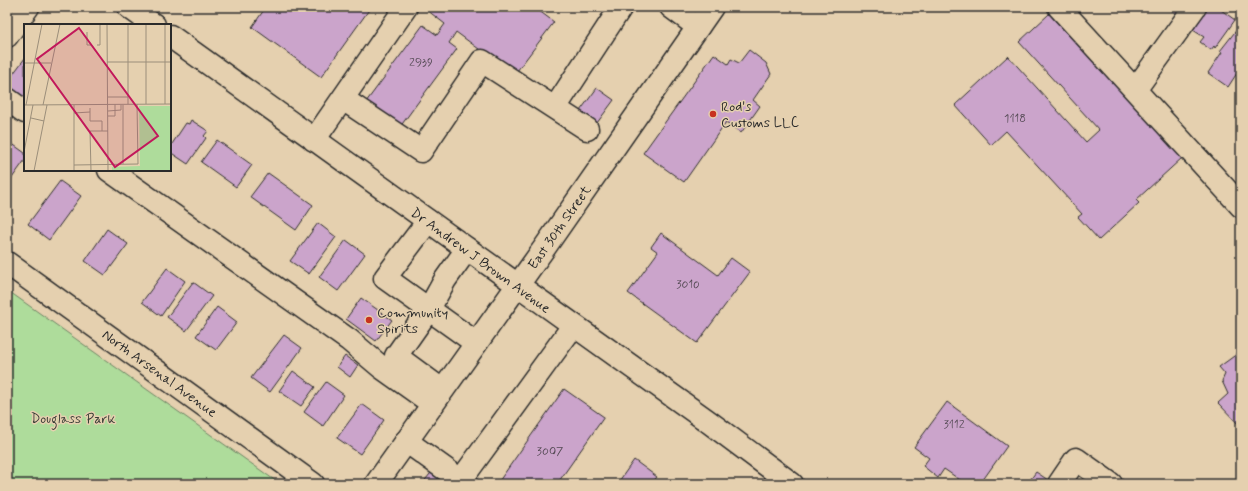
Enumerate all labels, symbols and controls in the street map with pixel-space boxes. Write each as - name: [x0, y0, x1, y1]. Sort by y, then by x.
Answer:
- inset map: [24, 24, 171, 171]
- house number: 2939: [409, 55, 433, 71]
- place label: Rod's Customs LLC: [721, 98, 799, 132]
- marker: Rod's Customs LLC: [708, 109, 718, 119]
- house number: 1118: [1004, 111, 1026, 127]
- street label: East 30th Street: [524, 181, 596, 273]
- street label: Dr Andrew J Brown Avenue: [407, 204, 554, 318]
- house number: 3010: [676, 277, 700, 293]
- place label: Community Spirits: [377, 304, 448, 338]
- marker: Community Spirits: [364, 315, 374, 325]
- street label: North Arsenal Avenue: [98, 326, 221, 422]
- park label: Douglass Park: [31, 410, 115, 430]
- house number: 3112: [943, 417, 965, 433]
- house number: 3007: [537, 444, 563, 460]

